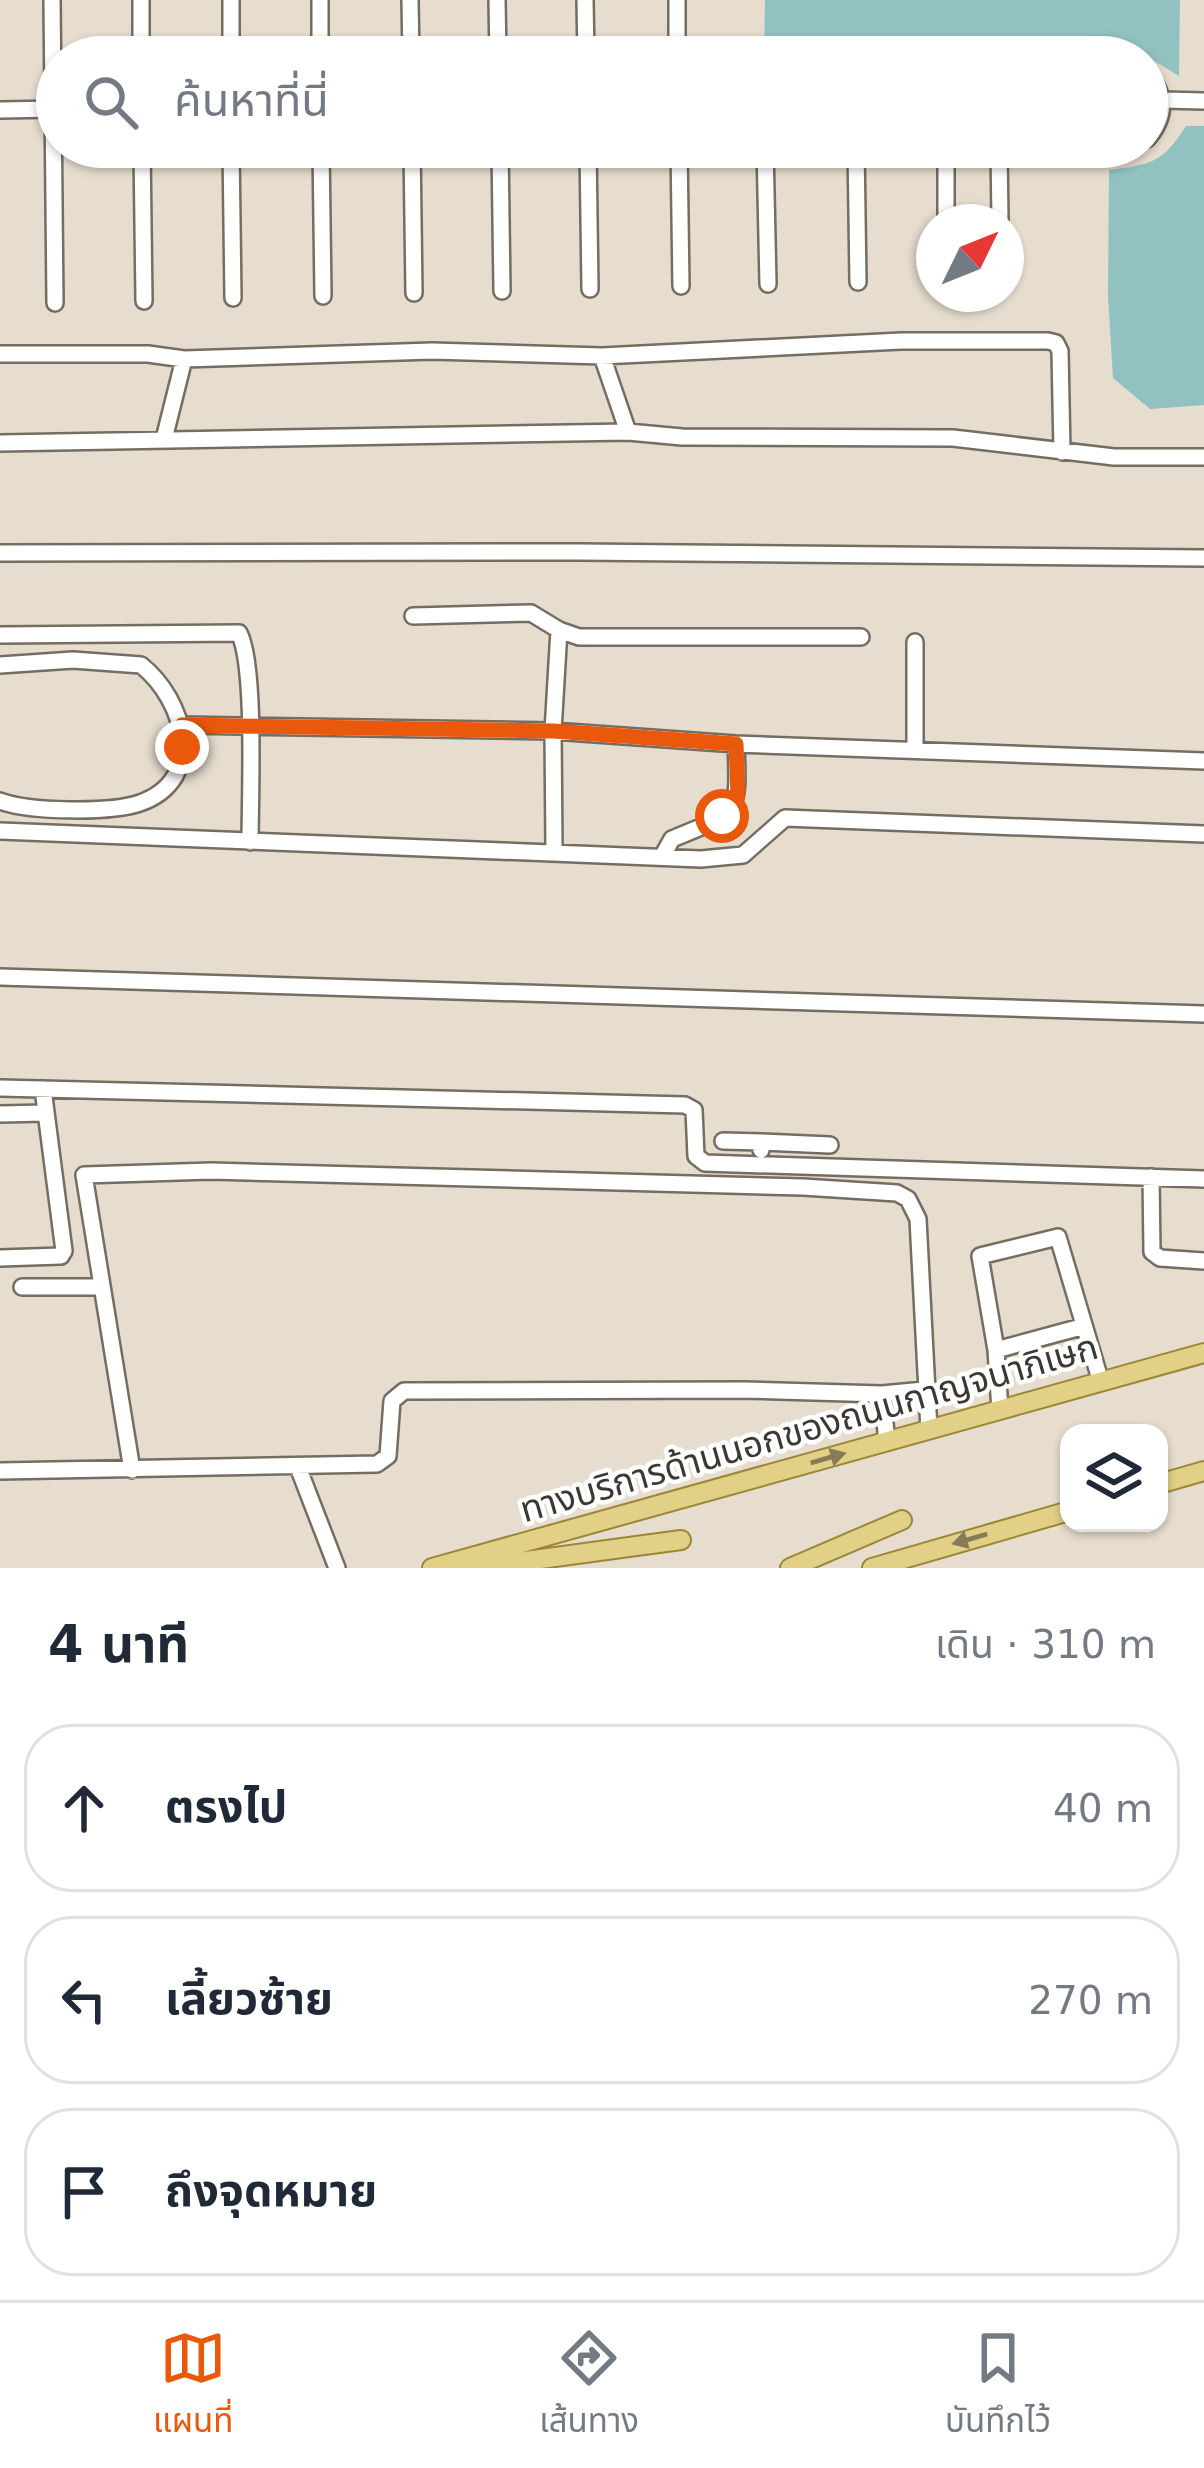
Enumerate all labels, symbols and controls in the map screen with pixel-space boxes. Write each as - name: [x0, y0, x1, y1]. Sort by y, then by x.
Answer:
- search box: [36, 36, 1168, 168]
- icon: search: [78, 69, 144, 135]
- text: ค้นหาที่นี่: [174, 74, 329, 127]
- north arrow: [916, 204, 1024, 312]
- route end: [155, 720, 209, 774]
- route start: [695, 789, 749, 843]
- street label: ทางบริการด้านนอกของถนนกาญจนาภิเษก: [515, 1326, 1103, 1530]
- map controls: [1060, 1424, 1168, 1532]
- button: layers: [1060, 1424, 1168, 1532]
- one-way arrow: [810, 1448, 846, 1466]
- one-way arrow: [952, 1531, 988, 1549]
- text: 4 นาที: [48, 1615, 189, 1674]
- text: เดิน · 310 m: [935, 1622, 1156, 1667]
- icon: ahead: [51, 1775, 117, 1841]
- text: ตรงไป: [165, 1780, 287, 1833]
- text: 40 m: [1053, 1786, 1153, 1831]
- icon: left: [51, 1967, 117, 2033]
- text: เลี้ยวซ้าย: [165, 1972, 333, 2025]
- text: 270 m: [1028, 1978, 1153, 2023]
- icon: arrive: [51, 2159, 117, 2225]
- text: ถึงจุดหมาย: [165, 2164, 377, 2217]
- tab: แผนที่: [153, 2325, 233, 2447]
- tab: เส้นทาง: [539, 2325, 639, 2447]
- tab: บันทึกไว้: [945, 2325, 1051, 2447]

